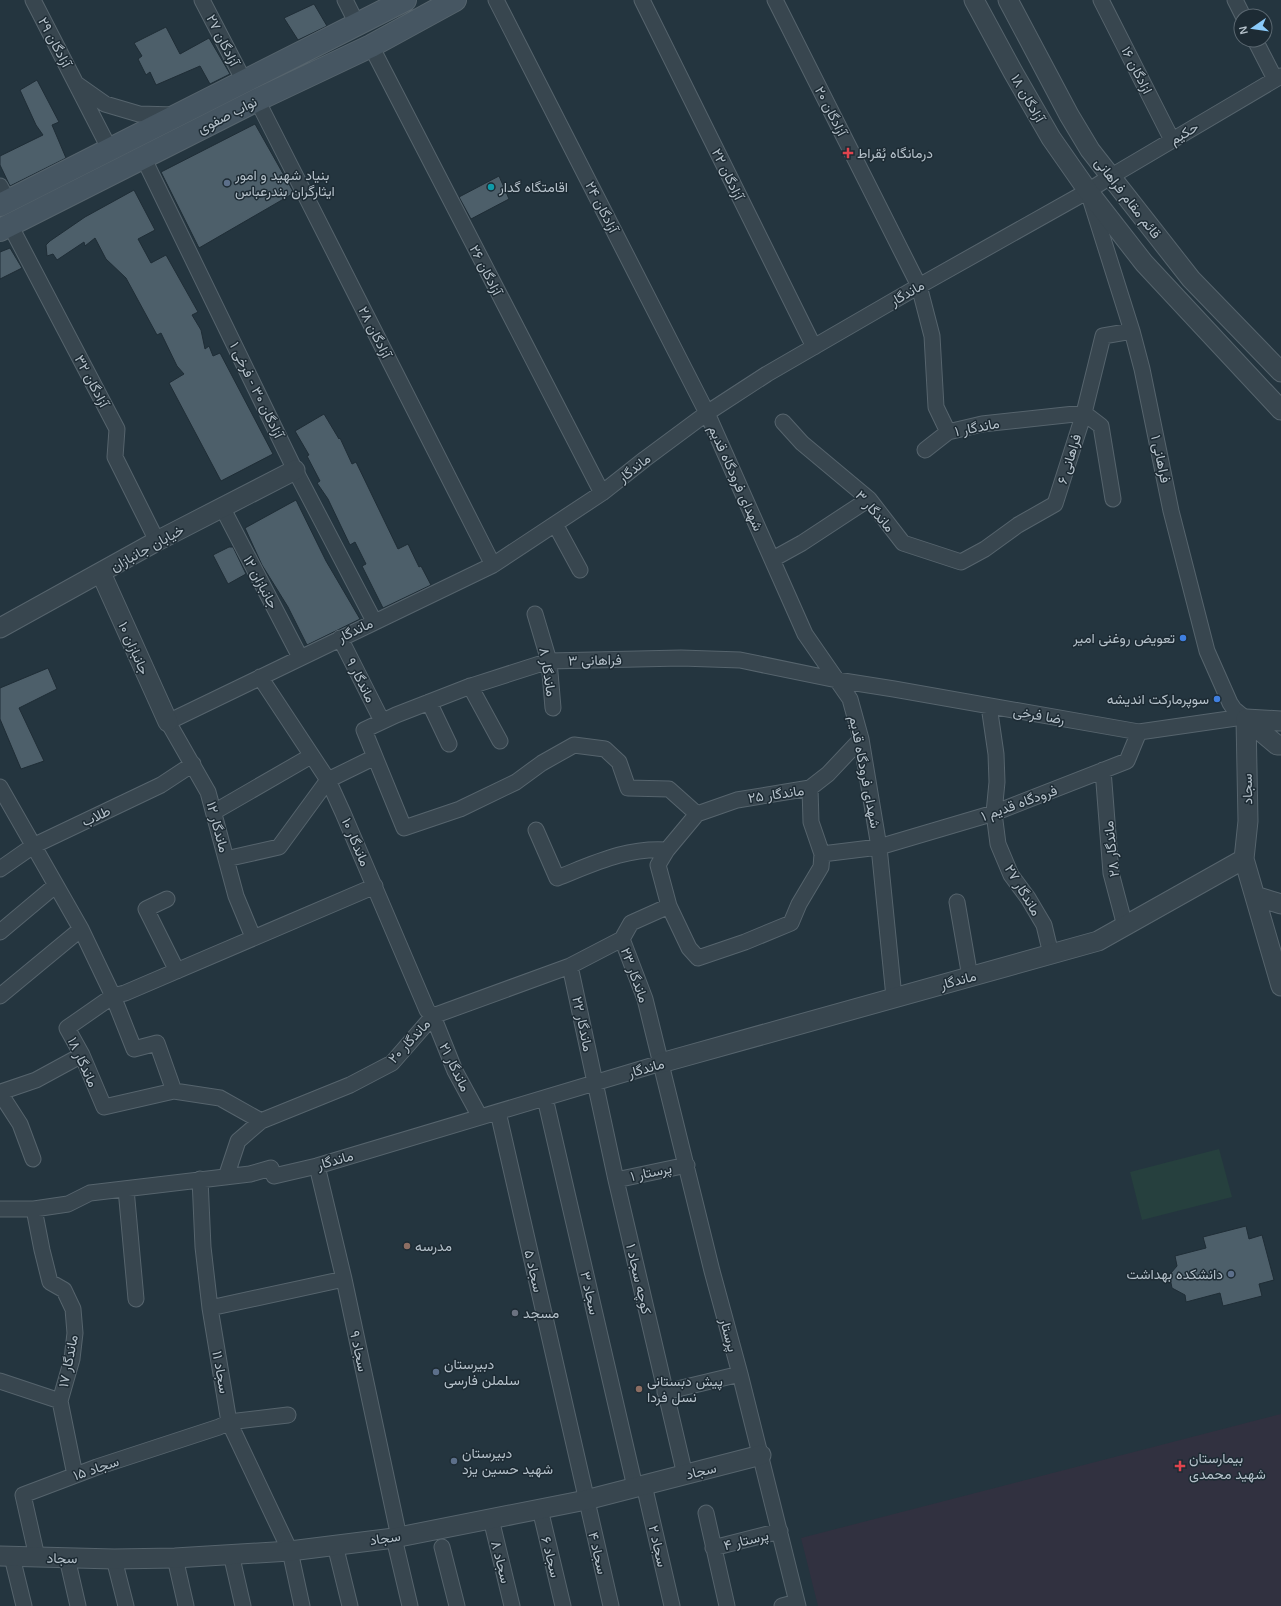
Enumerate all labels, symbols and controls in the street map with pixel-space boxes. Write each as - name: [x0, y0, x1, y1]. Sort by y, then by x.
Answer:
- north arrow: [1233, 8, 1273, 48]
- street label: آزادگان ۲۷: [202, 12, 244, 70]
- street label: آزادگان ۲۹: [34, 14, 76, 72]
- text: N: [1237, 25, 1250, 35]
- street label: ازادگان ۱۶: [1117, 44, 1156, 97]
- street label: آزادگان ۱۸: [1007, 71, 1049, 127]
- street label: آزادگان ۲۰: [811, 84, 851, 140]
- street label: نواب صفوی: [195, 93, 260, 138]
- street label: حکیم: [1167, 118, 1202, 149]
- place label: درمانگاه بُقراط: [857, 145, 933, 162]
- street label: آزادگان ۲۲: [708, 146, 748, 204]
- marker: درمانگاه بُقراط: [842, 147, 854, 159]
- street label: قائم مقام فراهانی: [1091, 154, 1164, 242]
- place label: بنیاد شهید و امور ایثارگران بندرعباس: [234, 167, 335, 200]
- marker: بنیاد شهید و امور ایثارگران بندرعباس: [222, 178, 232, 188]
- place label: اقامتگاه گدار: [498, 179, 568, 196]
- street label: آزادگان ۲۴: [581, 179, 623, 237]
- marker: اقامتگاه گدار: [486, 182, 496, 192]
- street label: آزادگان ۲۶: [466, 242, 506, 300]
- street label: ماندگار: [886, 277, 928, 311]
- street label: آزادگان ۲۸: [354, 304, 396, 362]
- street label: آزادگان ۳۰ - فرخی ۱: [226, 339, 288, 443]
- street label: آزادگان ۳۲: [71, 352, 113, 412]
- street label: ماندگار ۱: [953, 415, 1001, 440]
- street label: شهدای فرودگاه قدیم: [705, 423, 767, 534]
- street label: فراهانی ۶: [1054, 432, 1085, 486]
- street label: فراهانی ۱: [1147, 434, 1174, 485]
- street label: ماندگار: [614, 450, 654, 487]
- street label: ماندگار ۳: [852, 487, 898, 536]
- street label: خیابان جانبازان: [108, 521, 187, 576]
- street label: جانبازان ۱۲: [240, 553, 282, 612]
- street label: ماندگار: [334, 615, 376, 647]
- street label: جانبازان ۱۰: [114, 619, 153, 677]
- place label: تعویض روغنی امیر: [1072, 630, 1175, 647]
- marker: تعویض روغنی امیر: [1178, 633, 1188, 643]
- street label: ماندگار ۸: [535, 646, 560, 698]
- street label: فراهانی ۳: [568, 652, 622, 669]
- street label: ماندگار ۹: [342, 655, 379, 705]
- place label: سوپرمارکت اندیشه: [1107, 691, 1209, 709]
- marker: سوپرمارکت اندیشه: [1212, 694, 1222, 704]
- street label: رضا فرخی: [1012, 703, 1066, 728]
- street label: شهدای فرودگاه قدیم: [845, 714, 884, 830]
- street label: سجاد: [1239, 773, 1256, 805]
- street label: ماندگار ۲۵: [747, 782, 805, 807]
- street label: فرودگاه قدیم ۱: [979, 782, 1060, 825]
- street label: ماندگار ۱۲: [203, 800, 233, 855]
- street label: طلاب: [79, 802, 113, 830]
- street label: ماندگار ۱۰: [338, 815, 373, 869]
- street label: ماندگار ۲۸: [1100, 820, 1123, 878]
- street label: ماندگار ۲۷: [1001, 862, 1044, 919]
- street label: ماندگار ۲۳: [617, 945, 652, 1005]
- street label: ماندگار: [937, 967, 978, 994]
- street label: ماندگار ۲۲: [568, 995, 597, 1053]
- street label: ماندگار ۲۰: [385, 1016, 434, 1067]
- street label: ماندگار ۱۸: [64, 1034, 102, 1090]
- street label: ماندگار ۲۱: [435, 1040, 474, 1094]
- street label: ماندگار: [625, 1055, 666, 1082]
- street label: ماندگار: [314, 1147, 355, 1174]
- street label: پرستار ۱: [629, 1160, 674, 1186]
- place label: مدرسه: [415, 1238, 452, 1255]
- marker: مدرسه: [402, 1241, 412, 1251]
- street label: کوچه سجاد ۱: [621, 1242, 655, 1316]
- street label: سجاد ۵: [520, 1248, 547, 1294]
- place label: دانشکده بهداشت: [1126, 1266, 1223, 1283]
- marker: دانشکده بهداشت: [1226, 1269, 1236, 1279]
- street label: سجاد ۳: [576, 1270, 603, 1316]
- place label: مسجد: [523, 1305, 559, 1322]
- marker: مسجد: [510, 1308, 520, 1318]
- street label: پرستار: [715, 1316, 741, 1354]
- street label: سجاد ۹: [346, 1329, 371, 1373]
- street label: ماندگار ۱۷: [55, 1333, 82, 1389]
- street label: سجاد ۱۱: [208, 1349, 233, 1395]
- place label: دبیرستان سلملن فارسی: [444, 1356, 520, 1389]
- marker: دبیرستان سلملن فارسی: [431, 1367, 441, 1377]
- place label: پیش دبستانی نسل فردا: [647, 1373, 723, 1406]
- marker: پیش دبستانی نسل فردا: [634, 1384, 644, 1394]
- place label: دبیرستان شهید حسین یزد: [462, 1445, 553, 1478]
- place label: بیمارستان شهید محمدی: [1189, 1450, 1266, 1483]
- street label: سجاد ۱۵: [71, 1453, 121, 1484]
- marker: دبیرستان شهید حسین یزد: [449, 1456, 459, 1466]
- street label: سجاد: [684, 1459, 718, 1483]
- marker: بیمارستان شهید محمدی: [1174, 1460, 1186, 1472]
- street label: سجاد ۲: [644, 1524, 671, 1569]
- street label: پرستار ۴: [722, 1527, 771, 1555]
- street label: سجاد: [368, 1528, 402, 1549]
- street label: سجاد ۴: [584, 1530, 611, 1576]
- street label: سجاد ۶: [537, 1535, 564, 1579]
- street label: سجاد ۸: [487, 1539, 514, 1585]
- street label: سجاد: [46, 1550, 78, 1567]

